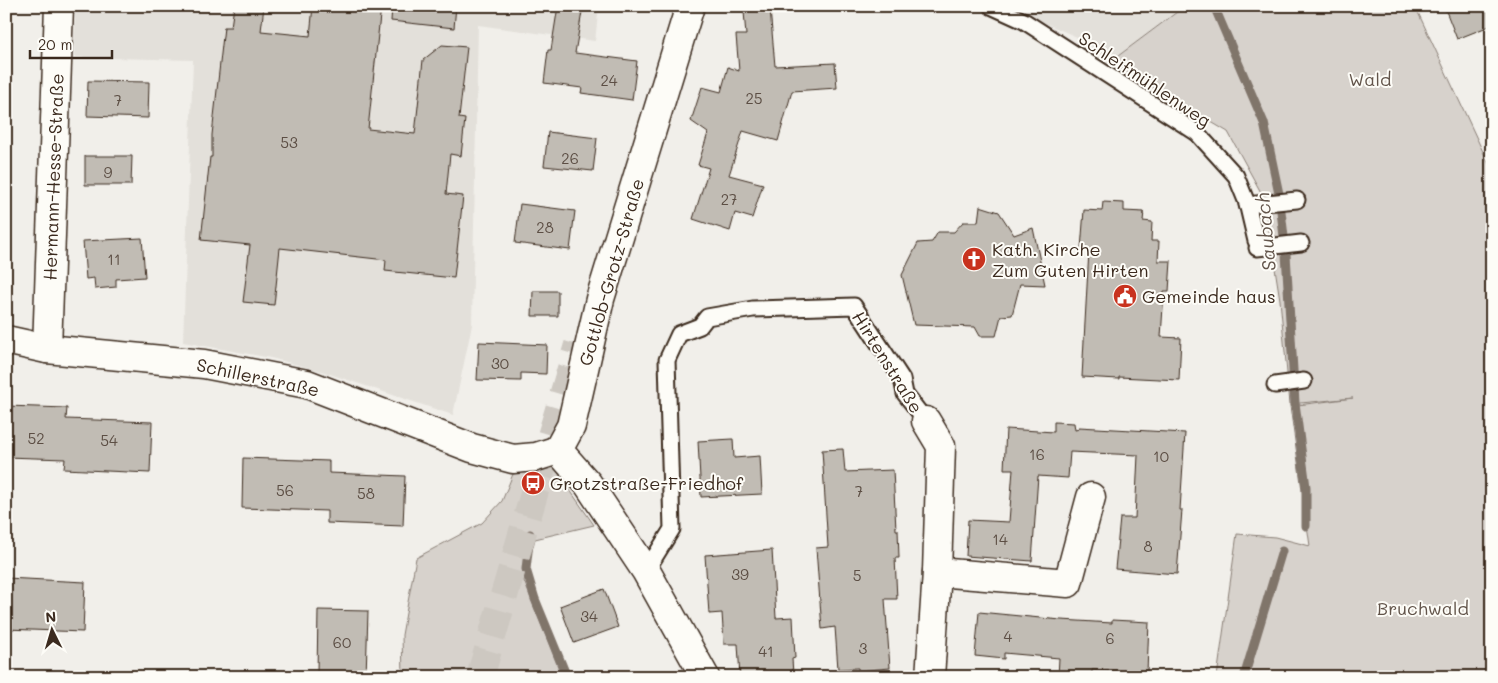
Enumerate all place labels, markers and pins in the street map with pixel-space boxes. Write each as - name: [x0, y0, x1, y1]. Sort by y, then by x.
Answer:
- place label: Kath. Kirche Zum Guten Hirten: [992, 237, 1148, 282]
- church icon: Kath. Kirche Zum Guten Hirten: [961, 246, 987, 272]
- public building icon: Gemeinde haus: [1112, 283, 1138, 309]
- place label: Gemeinde haus: [1142, 284, 1276, 308]
- bus stop icon: Grotzstraße-Friedhof: [520, 470, 546, 496]
- place label: Grotzstraße-Friedhof: [550, 471, 744, 495]

